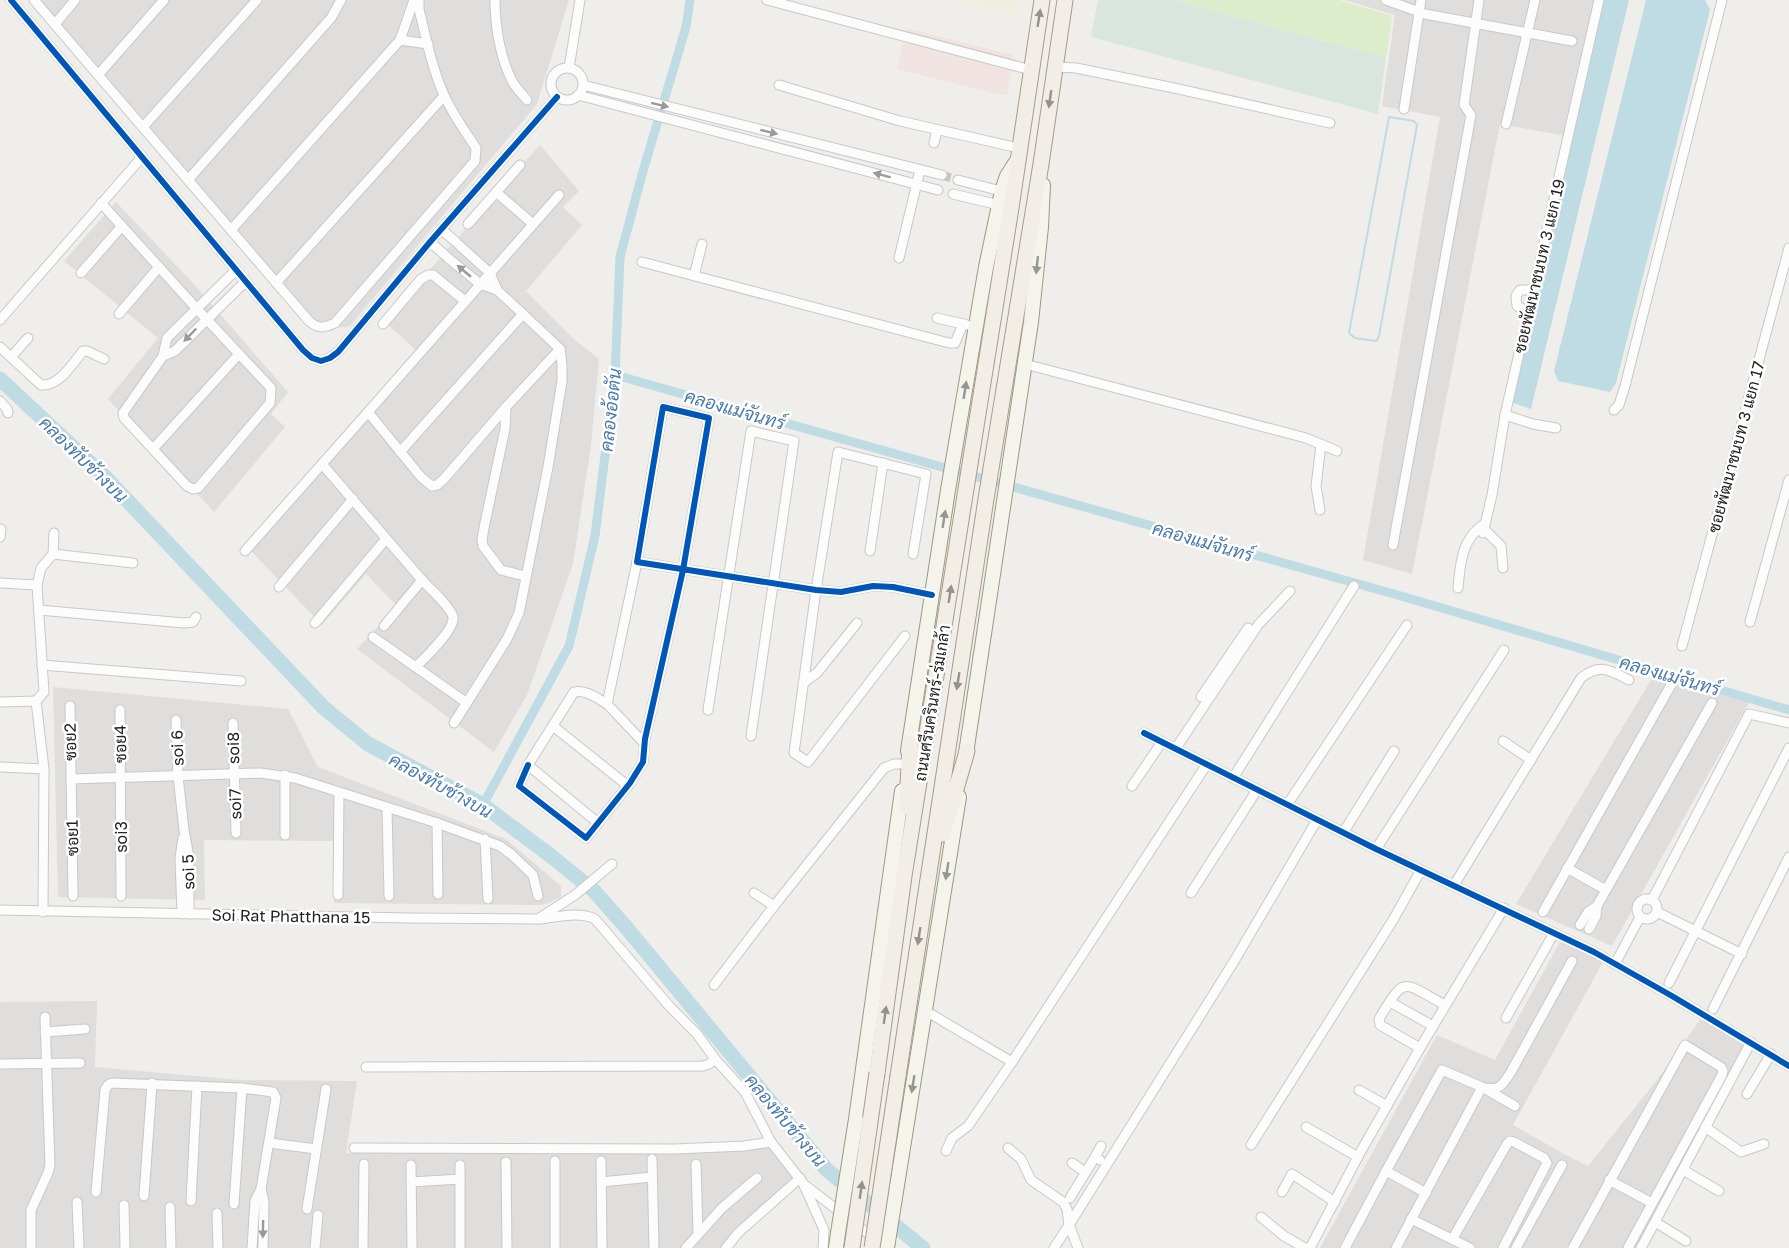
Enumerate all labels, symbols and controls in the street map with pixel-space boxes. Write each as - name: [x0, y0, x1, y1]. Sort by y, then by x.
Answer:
- one-way arrow: [1035, 9, 1044, 28]
- one-way arrow: [1046, 90, 1055, 109]
- one-way arrow: [651, 100, 669, 110]
- one-way arrow: [759, 128, 778, 138]
- one-way arrow: [873, 170, 891, 180]
- street label: ซอยพัฒนาชนบท 3 แยก 19: [1509, 177, 1569, 355]
- one-way arrow: [1032, 255, 1042, 274]
- one-way arrow: [457, 265, 472, 278]
- one-way arrow: [184, 328, 198, 342]
- street label: ซอยพัฒนาชนบท 3 แยก 17: [1703, 359, 1769, 535]
- water label: คลองอ้อตัน: [595, 367, 625, 453]
- one-way arrow: [961, 380, 970, 399]
- water label: คลองแม่จันทร์: [682, 383, 791, 435]
- water label: คลองทับช้างบน: [35, 411, 133, 507]
- one-way arrow: [940, 509, 949, 528]
- water label: คลองแม่จันทร์: [1150, 515, 1259, 567]
- one-way arrow: [946, 584, 955, 603]
- street label: ถนนศรีนครินทร์-ร่มเกล้า: [908, 623, 954, 783]
- water label: คลองแม่จันทร์: [1617, 649, 1726, 701]
- one-way arrow: [953, 672, 962, 691]
- street label: ซอย2: [60, 723, 80, 761]
- street label: ซอย4: [110, 725, 130, 763]
- street label: soi 6: [166, 730, 188, 766]
- street label: soi8: [223, 732, 243, 764]
- water label: คลองทับช้างบน: [386, 748, 497, 823]
- street label: soi7: [224, 788, 246, 820]
- street label: ซอย1: [62, 820, 82, 856]
- street label: soi3: [111, 821, 131, 853]
- street label: soi 5: [177, 854, 199, 890]
- one-way arrow: [943, 861, 952, 880]
- street label: Soi Rat Phatthana 15: [211, 905, 371, 927]
- one-way arrow: [914, 927, 923, 946]
- one-way arrow: [880, 1005, 889, 1024]
- water label: คลองทับช้างบน: [741, 1069, 832, 1171]
- one-way arrow: [908, 1075, 917, 1094]
- one-way arrow: [856, 1181, 865, 1200]
- one-way arrow: [258, 1220, 268, 1239]

